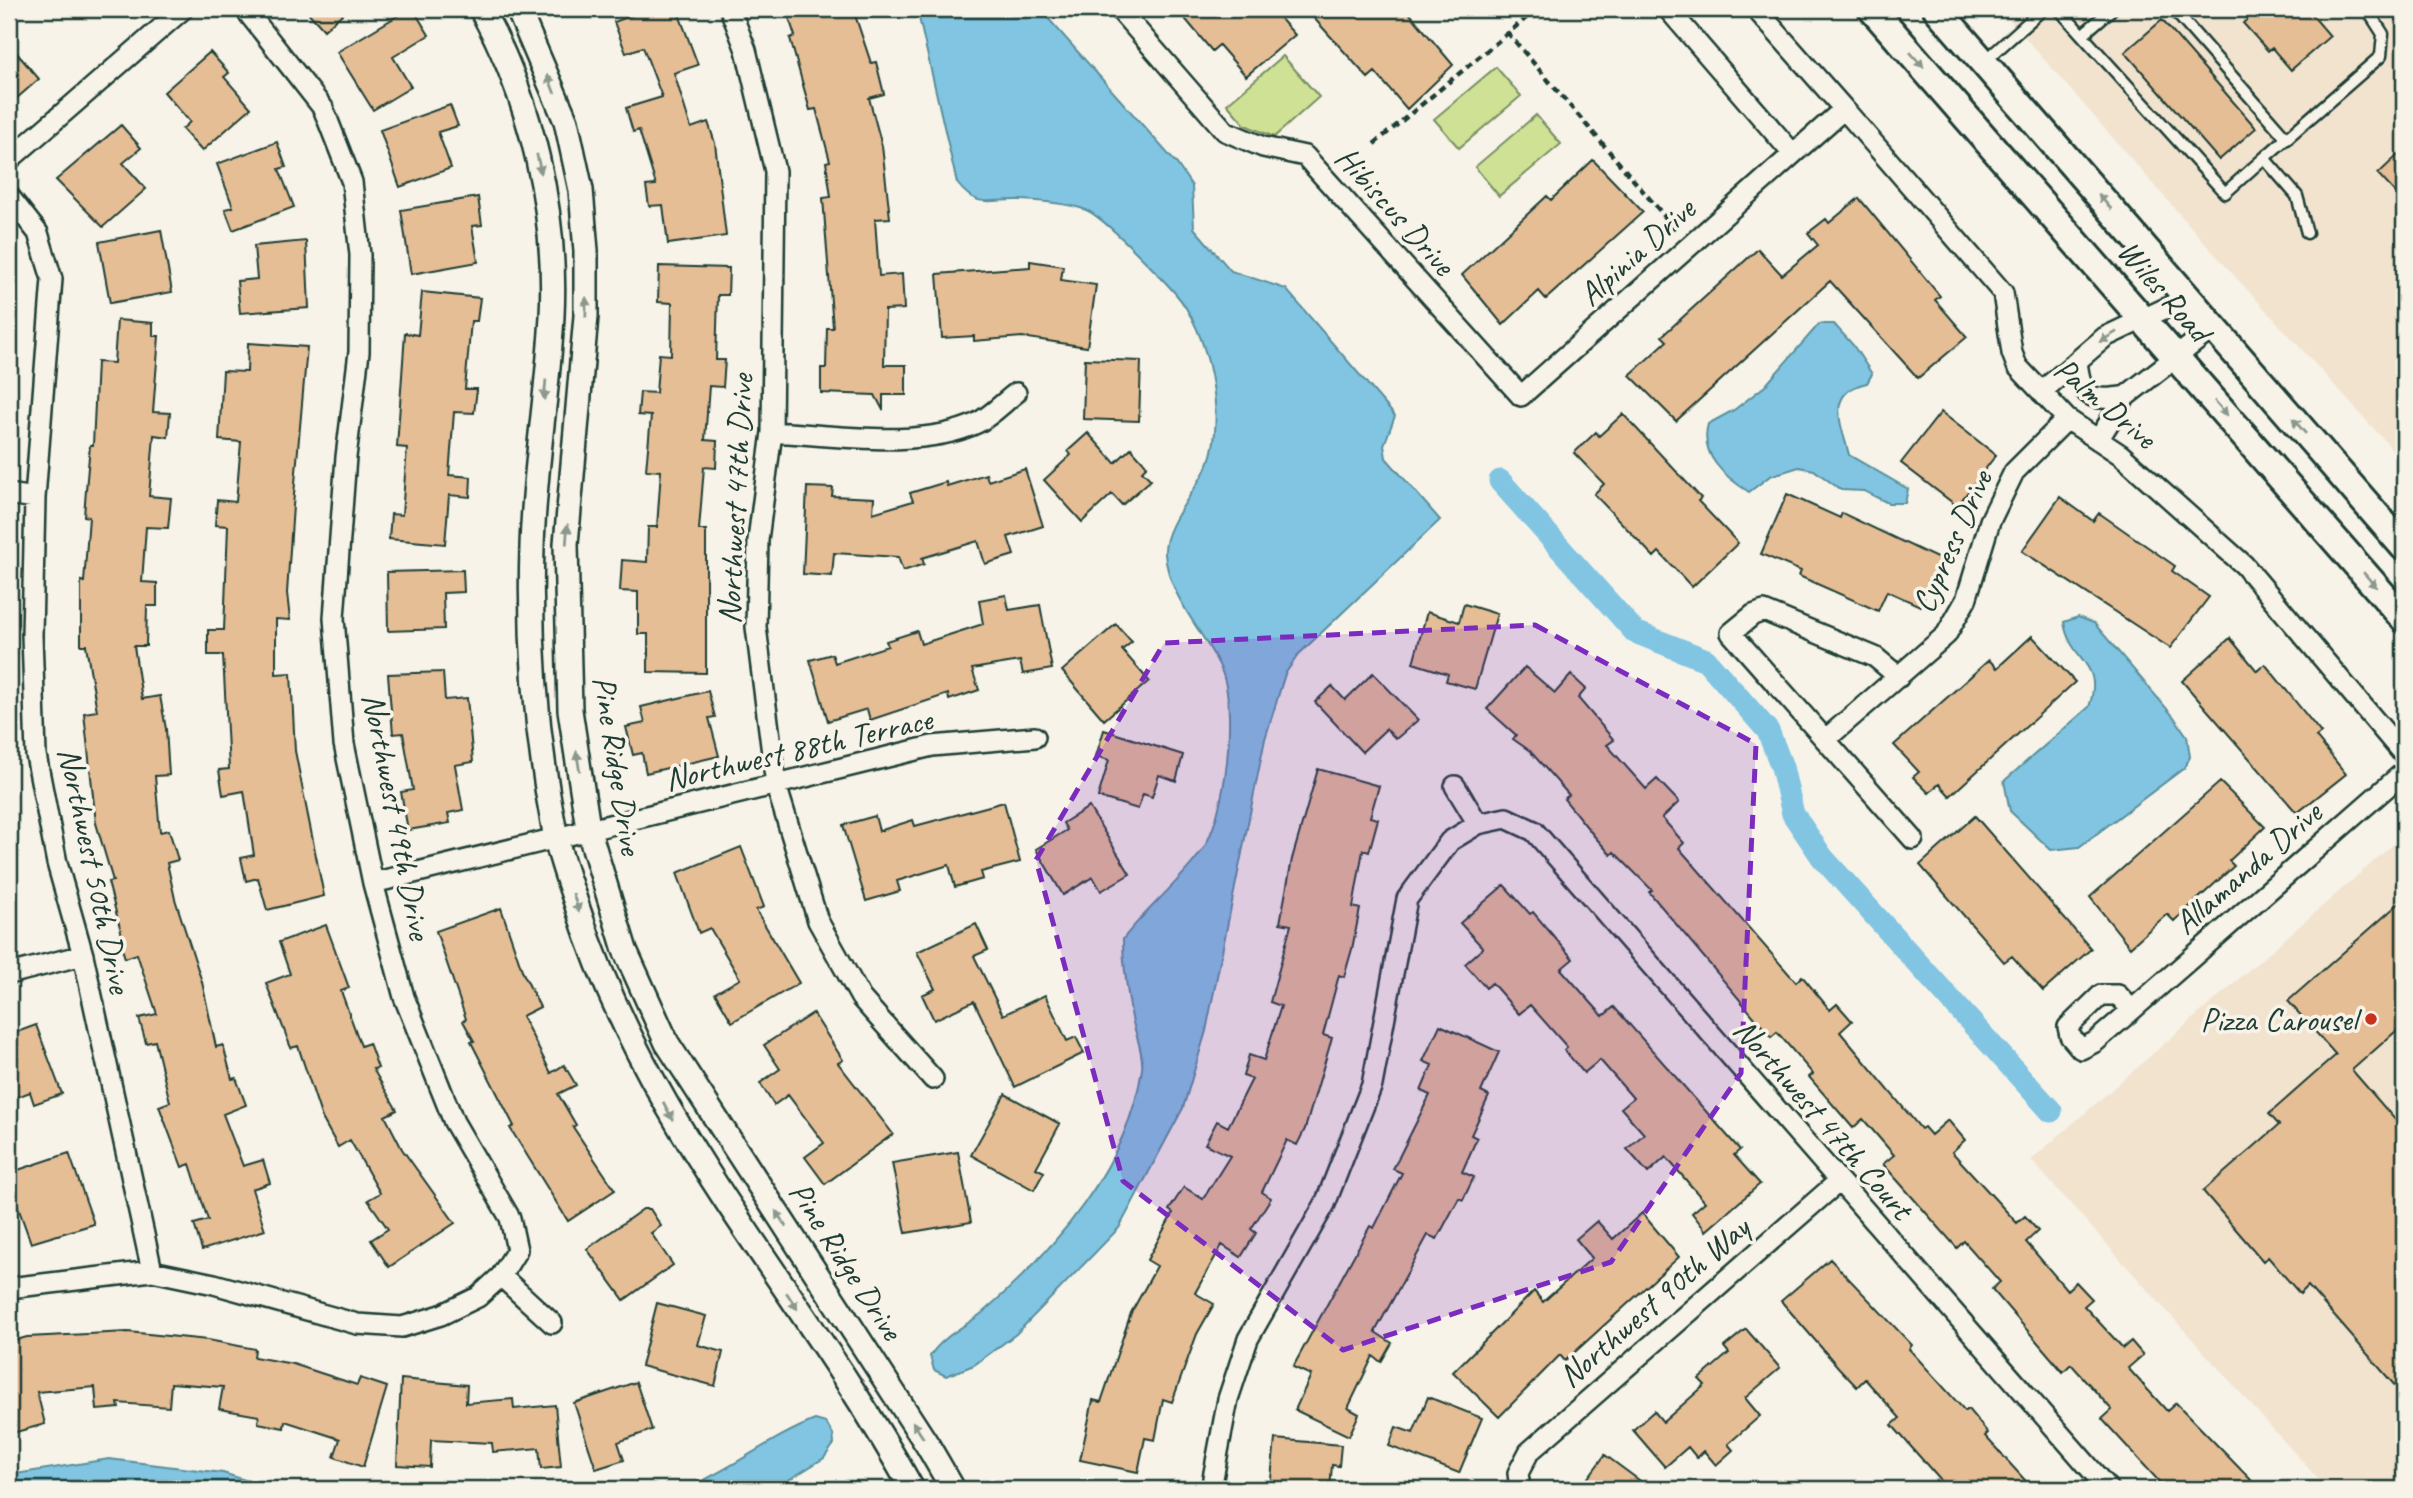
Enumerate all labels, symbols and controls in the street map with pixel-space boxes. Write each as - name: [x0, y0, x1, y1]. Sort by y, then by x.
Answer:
- one-way arrow: [1909, 51, 1925, 69]
- one-way arrow: [546, 74, 557, 95]
- street label: Hibiscus Drive: [1326, 137, 1466, 286]
- one-way arrow: [533, 153, 544, 175]
- street label: Alpinia Drive: [1570, 187, 1705, 315]
- one-way arrow: [2097, 194, 2113, 211]
- street label: Wiles Road: [2108, 231, 2223, 354]
- one-way arrow: [580, 296, 591, 318]
- one-way arrow: [2099, 330, 2118, 343]
- street label: Palm Drive: [2046, 348, 2167, 459]
- street label: Northwest 47th Drive: [707, 371, 763, 625]
- one-way arrow: [540, 379, 551, 401]
- one-way arrow: [2213, 399, 2228, 416]
- one-way arrow: [2291, 417, 2307, 435]
- street label: Cypress Drive: [1902, 462, 2003, 619]
- one-way arrow: [562, 523, 573, 545]
- one-way arrow: [2362, 571, 2377, 588]
- street label: Pine Ridge Drive: [583, 673, 653, 860]
- street label: Northwest 49th Drive: [353, 690, 442, 945]
- street label: Northwest 88th Terrace: [661, 697, 938, 800]
- street label: Northwest 50th Drive: [49, 744, 142, 999]
- one-way arrow: [572, 750, 583, 772]
- street label: Allamanda Drive: [2165, 791, 2332, 943]
- one-way arrow: [572, 893, 582, 914]
- place label: Pizza Carousel: [2200, 999, 2362, 1041]
- street label: Northwest 47th Court: [1724, 1009, 1924, 1230]
- marker: Pizza Carousel: [2363, 1011, 2379, 1027]
- one-way arrow: [662, 1101, 674, 1120]
- street label: Pine Ridge Drive: [779, 1174, 914, 1349]
- street label: Northwest 90th Way: [1549, 1205, 1760, 1396]
- one-way arrow: [774, 1210, 788, 1228]
- one-way arrow: [785, 1292, 798, 1311]
- one-way arrow: [912, 1421, 925, 1440]

